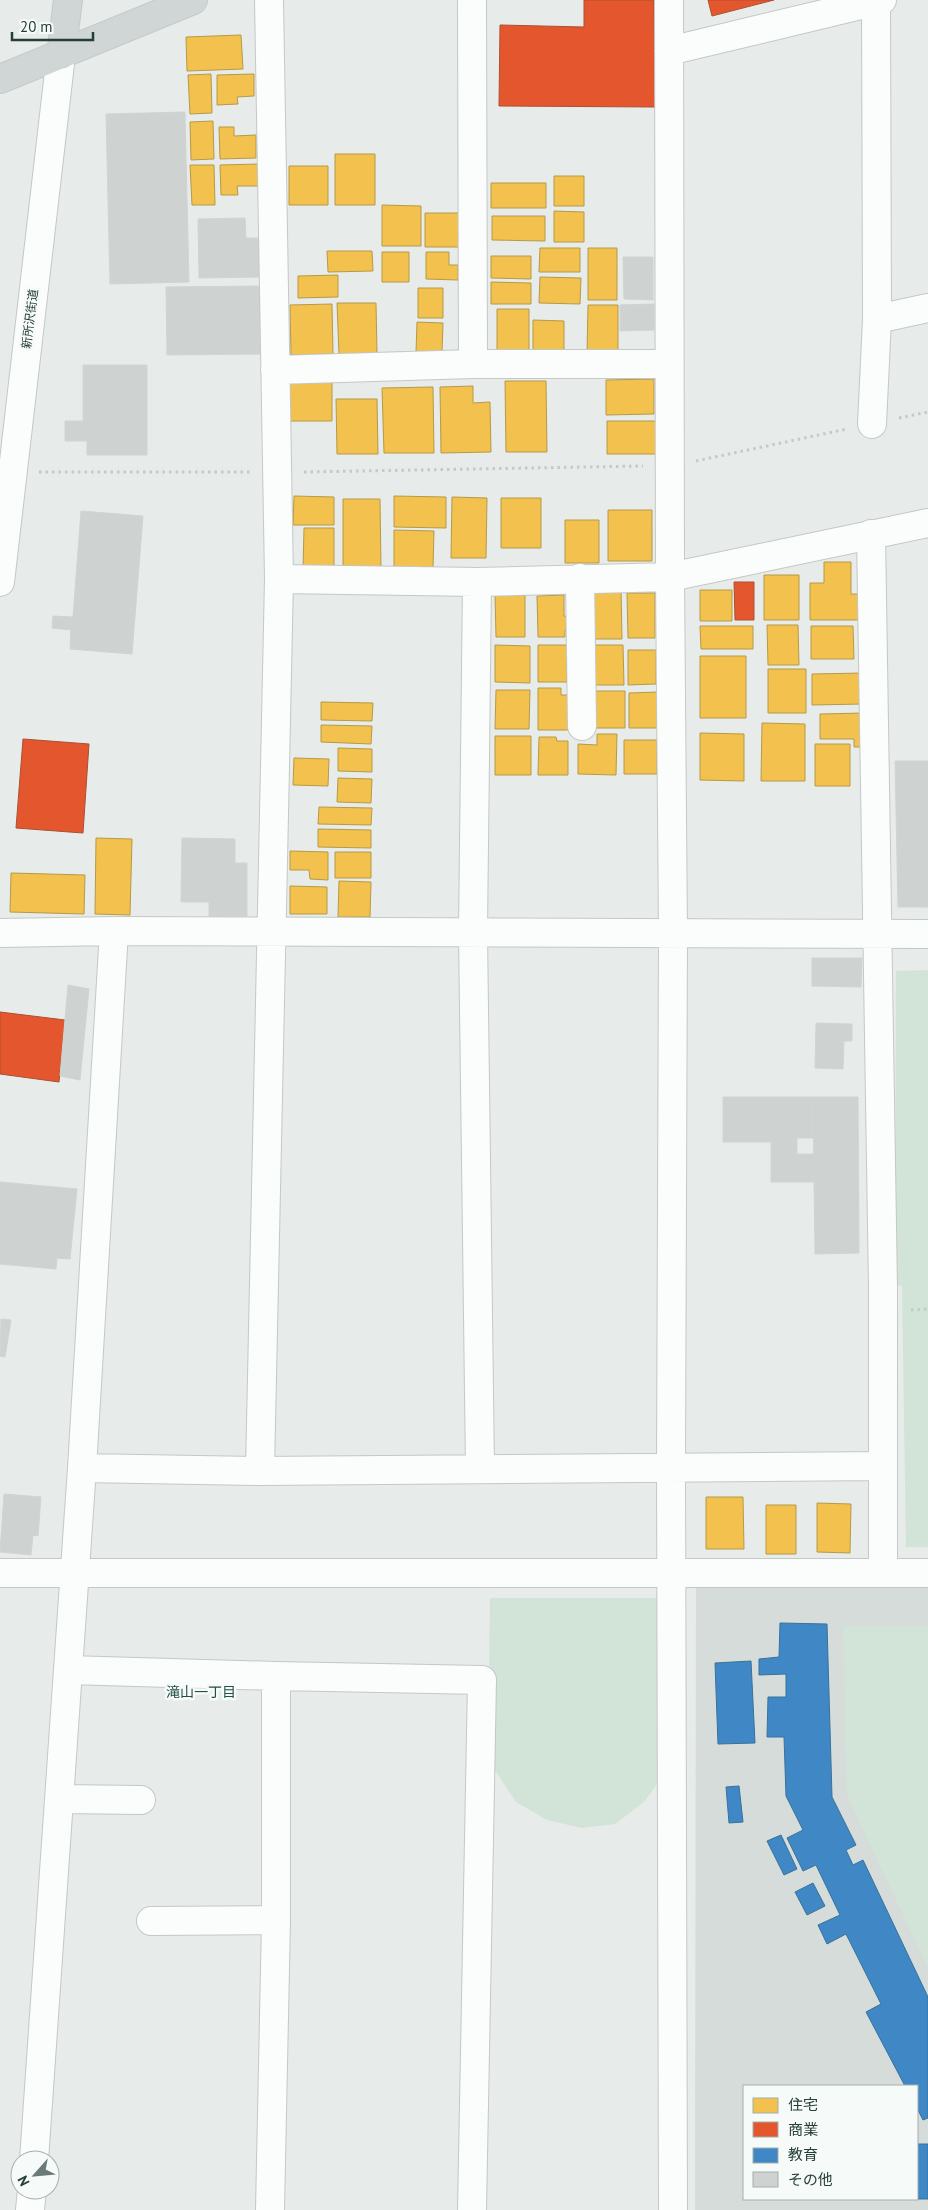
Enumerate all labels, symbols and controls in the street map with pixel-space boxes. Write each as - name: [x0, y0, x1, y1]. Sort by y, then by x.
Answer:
- scale bar: [12, 10, 94, 42]
- text: 20 m: [20, 17, 53, 36]
- street label: 新所沢街道: [18, 288, 41, 350]
- district label: 滝山一丁目: [166, 1683, 236, 1701]
- legend: [743, 2085, 918, 2200]
- text: 住宅: [788, 2095, 818, 2114]
- text: 商業: [788, 2120, 818, 2139]
- text: 教育: [788, 2145, 818, 2164]
- north arrow: [10, 2150, 60, 2200]
- text: その他: [788, 2170, 833, 2189]
- text: N: [13, 2173, 34, 2189]

